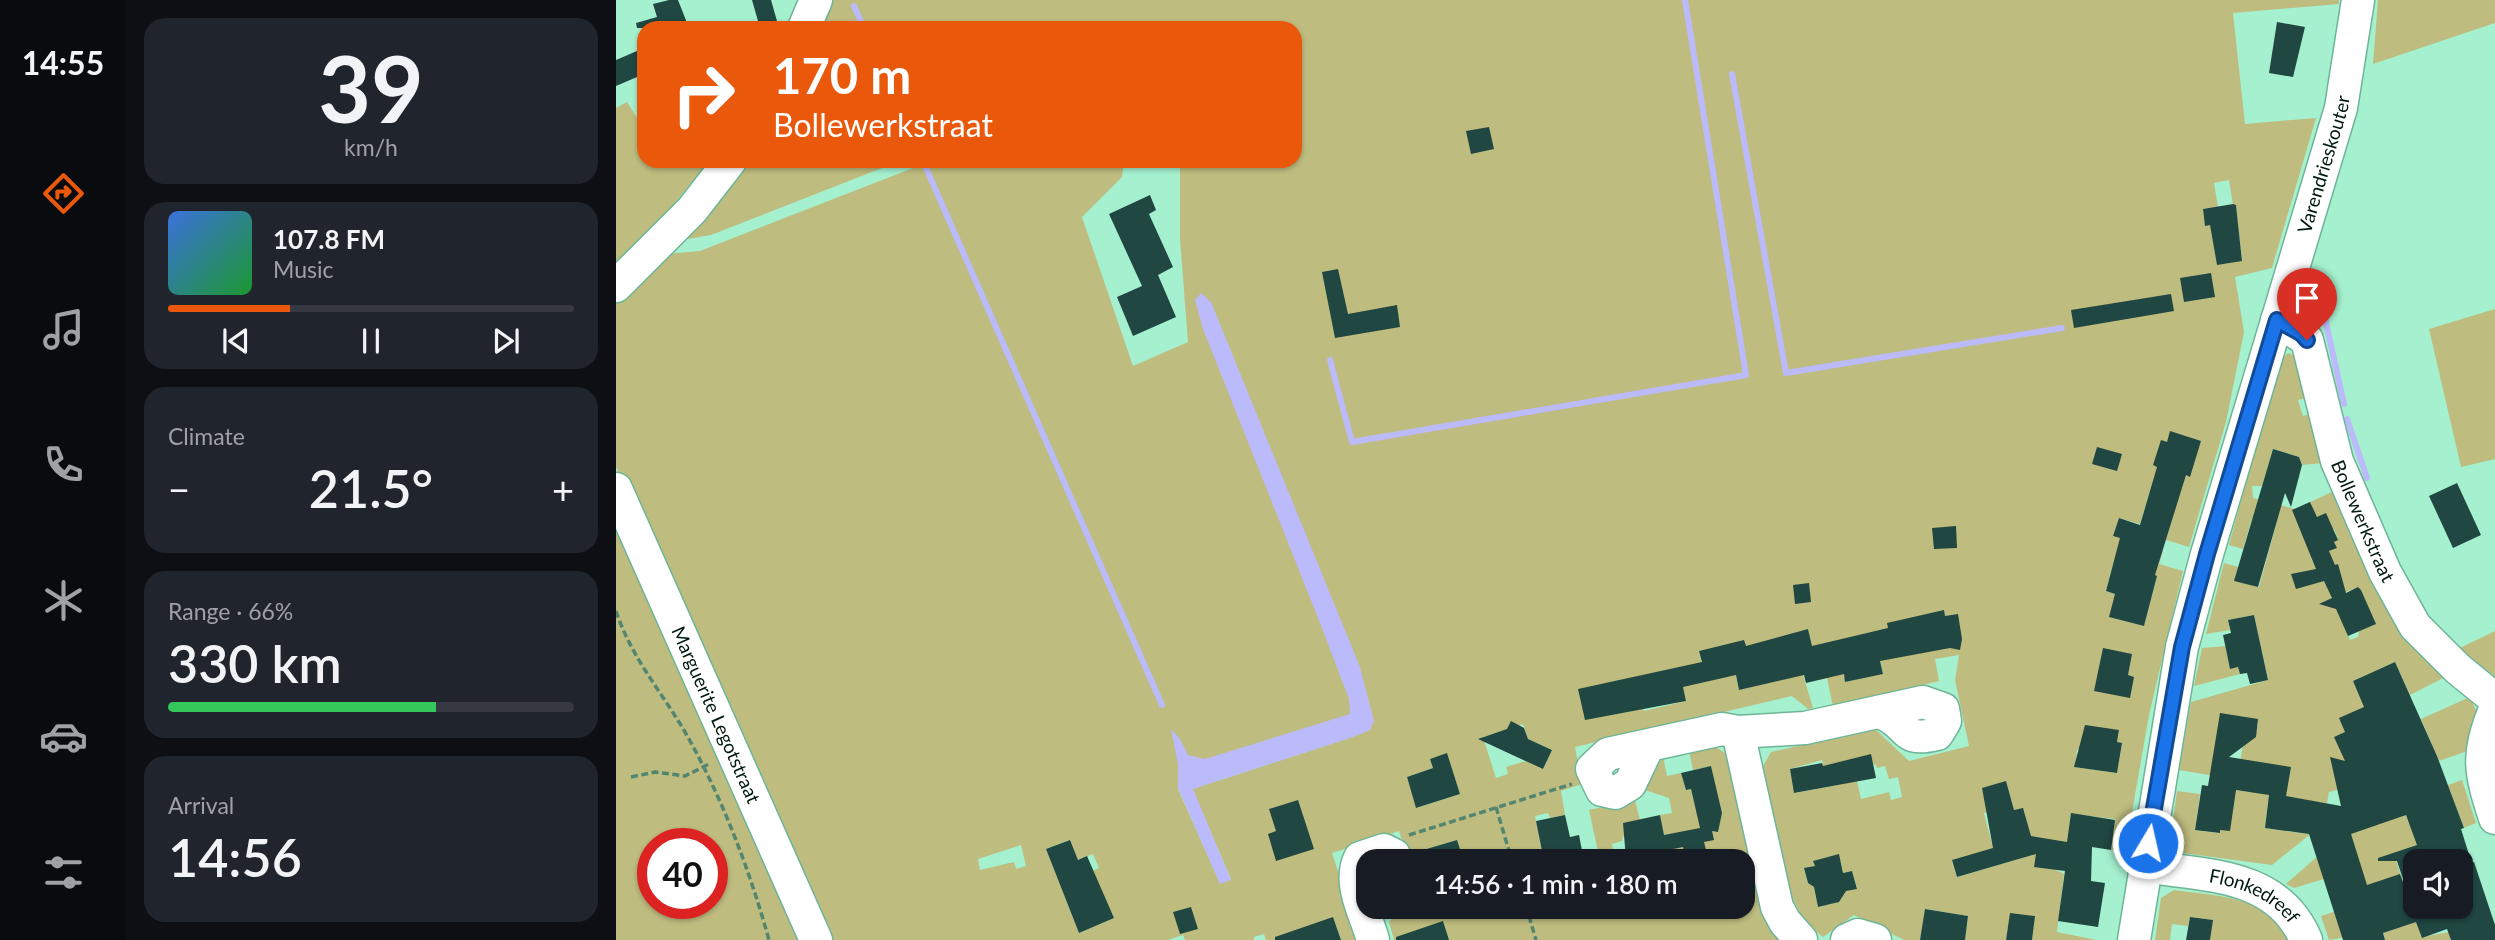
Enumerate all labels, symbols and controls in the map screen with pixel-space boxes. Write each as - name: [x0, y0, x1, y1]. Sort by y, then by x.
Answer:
- text: 39: [318, 33, 424, 142]
- text: 14:55: [22, 43, 104, 82]
- text: 170 m: [773, 46, 911, 104]
- icon: right: [658, 49, 749, 140]
- street label: Varendrieskouter: [2292, 94, 2354, 236]
- text: Bollewerkstraat: [773, 105, 993, 144]
- text: km/h: [344, 133, 398, 161]
- icon: directions: [39, 169, 88, 218]
- text: 107.8 FM: [273, 223, 385, 255]
- text: Music: [273, 255, 333, 283]
- pin: [2277, 268, 2337, 340]
- icon: arrive: [2288, 279, 2326, 317]
- icon: music: [39, 305, 88, 354]
- icon: previous: [217, 322, 255, 360]
- icon: pause: [352, 322, 390, 360]
- icon: next: [487, 322, 525, 360]
- text: Climate: [168, 422, 245, 450]
- icon: phone: [39, 440, 88, 489]
- street label: Bollewerkstraat: [2327, 456, 2400, 586]
- text: 21.5°: [309, 457, 433, 519]
- text: −: [168, 466, 190, 512]
- text: +: [552, 466, 574, 512]
- icon: climate: [39, 576, 88, 625]
- text: Range · 66%: [168, 597, 293, 625]
- street label: Marguerite Legotstraat: [667, 623, 766, 807]
- text: 330 km: [168, 632, 342, 694]
- icon: car: [39, 712, 88, 761]
- text: Arrival: [168, 791, 234, 819]
- position arrow: [2111, 806, 2185, 880]
- text: 14:56: [168, 826, 302, 888]
- speed limit sign: 40: [637, 828, 728, 919]
- icon: filters: [39, 848, 88, 897]
- map controls: [2403, 849, 2473, 919]
- button: sound: [2403, 849, 2473, 919]
- street label: Flonkedreef: [2208, 863, 2305, 927]
- text: 14:56 · 1 min · 180 m: [1433, 868, 1678, 900]

